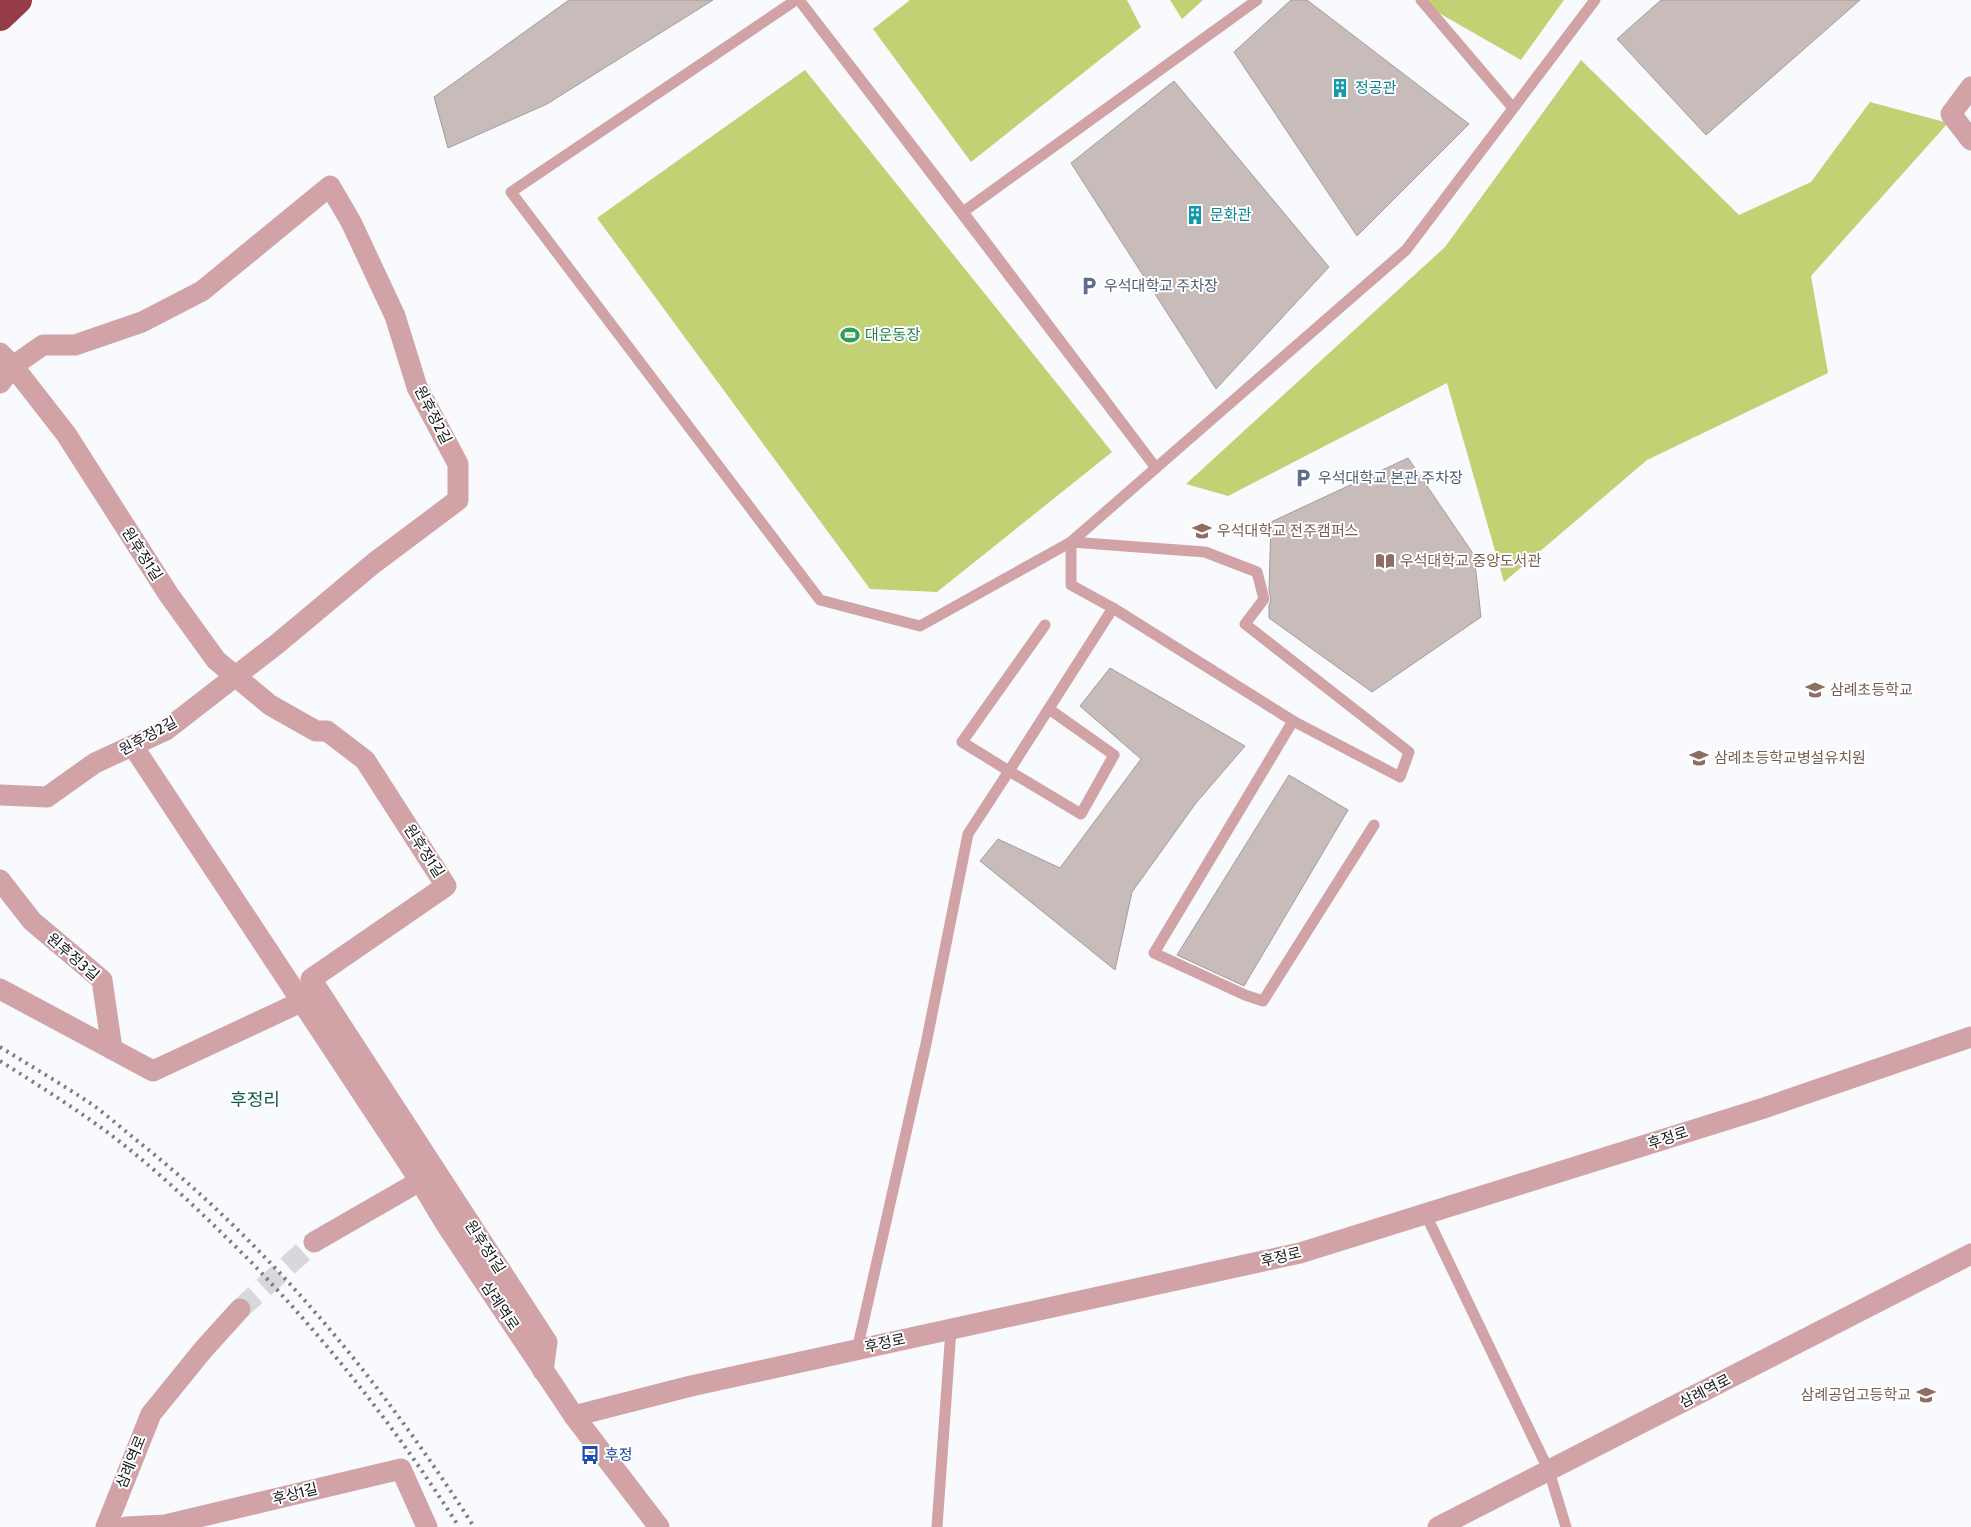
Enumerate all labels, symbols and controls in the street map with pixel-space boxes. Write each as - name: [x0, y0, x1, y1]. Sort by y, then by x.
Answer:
- building icon: 정공관: [1329, 77, 1351, 99]
- place label: 정공관: [1355, 79, 1397, 97]
- building icon: 문화관: [1184, 204, 1206, 226]
- place label: 문화관: [1210, 206, 1252, 224]
- parking icon: 우석대학교 주차장: [1078, 275, 1100, 297]
- place label: 우석대학교 주차장: [1104, 277, 1218, 295]
- sports icon: 대운동장: [839, 324, 861, 346]
- place label: 대운동장: [865, 326, 920, 344]
- street label: 원후정2길: [411, 383, 455, 447]
- parking icon: 우석대학교 본관 주차장: [1292, 467, 1314, 489]
- place label: 우석대학교 본관 주차장: [1318, 469, 1463, 487]
- school or university icon: 우석대학교 전주캠퍼스: [1191, 520, 1213, 542]
- place label: 우석대학교 전주캠퍼스: [1217, 522, 1359, 540]
- street label: 원후정1길: [118, 524, 166, 584]
- library icon: 우석대학교 중앙도서관: [1374, 550, 1396, 572]
- place label: 우석대학교 중앙도서관: [1400, 552, 1542, 570]
- school or university icon: 삼례초등학교: [1804, 679, 1826, 701]
- place label: 삼례초등학교: [1830, 681, 1913, 699]
- street label: 원후정2길: [116, 713, 180, 759]
- school or university icon: 삼례초등학교병설유치원: [1688, 747, 1710, 769]
- place label: 삼례초등학교병설유치원: [1714, 749, 1866, 767]
- street label: 원후정1길: [400, 821, 448, 881]
- street label: 원후정3길: [43, 929, 103, 985]
- district label: 후정리: [230, 1089, 280, 1111]
- street label: 후정로: [1646, 1123, 1690, 1153]
- street label: 원후정1길: [461, 1217, 509, 1277]
- street label: 후정로: [1259, 1244, 1303, 1270]
- street label: 삼례역로: [477, 1278, 523, 1334]
- street label: 후정로: [863, 1330, 907, 1356]
- street label: 삼례역로: [1676, 1370, 1734, 1412]
- school or university icon: 삼례공업고등학교: [1915, 1384, 1937, 1406]
- place label: 삼례공업고등학교: [1801, 1386, 1911, 1404]
- street label: 삼례역로: [112, 1433, 150, 1491]
- bus stop icon: 후정: [579, 1444, 601, 1466]
- place label: 후정: [605, 1446, 633, 1464]
- street label: 후상1길: [270, 1480, 320, 1508]

